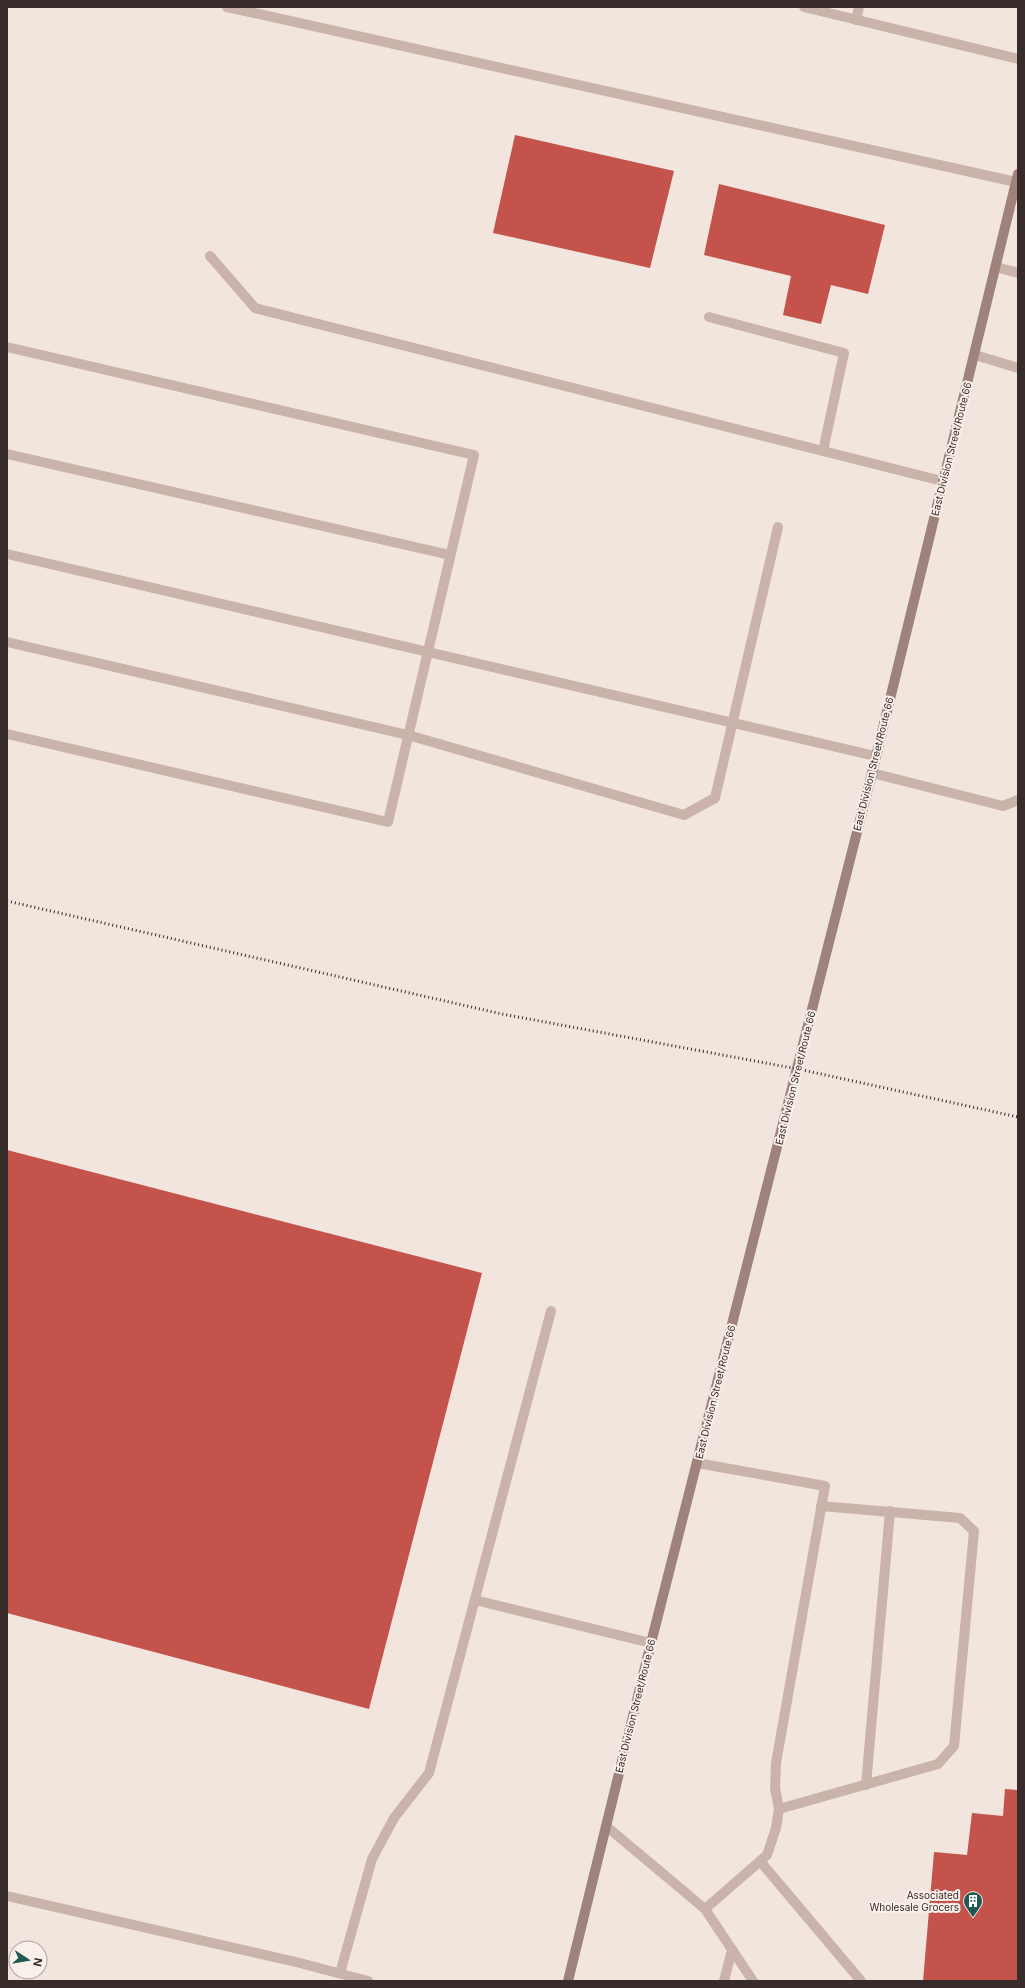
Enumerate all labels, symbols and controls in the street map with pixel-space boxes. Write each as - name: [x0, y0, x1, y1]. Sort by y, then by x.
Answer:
- street label: East Division Street/Route 66: [929, 381, 973, 517]
- street label: East Division Street/Route 66: [851, 696, 895, 832]
- street label: East Division Street/Route 66: [773, 1010, 817, 1146]
- street label: East Division Street/Route 66: [693, 1324, 737, 1460]
- street label: East Division Street/Route 66: [613, 1638, 657, 1774]
- place label: Associated Wholesale Grocers: [869, 1889, 959, 1913]
- building icon: Associated Wholesale Grocers: [962, 1890, 984, 1918]
- north arrow: [8, 1940, 48, 1980]
- text: N: [30, 1957, 46, 1968]

